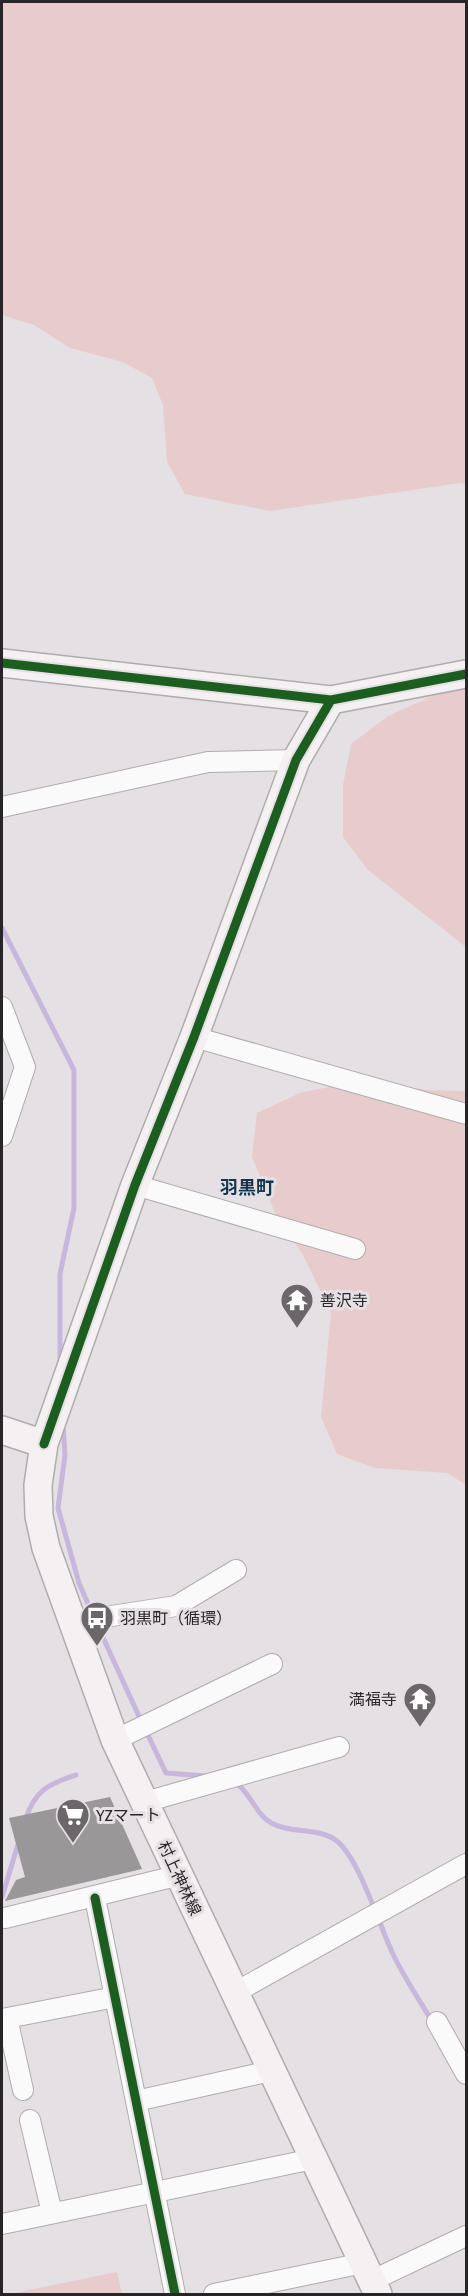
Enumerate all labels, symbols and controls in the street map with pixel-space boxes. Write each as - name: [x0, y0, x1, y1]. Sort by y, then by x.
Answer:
- district label: 羽黒町: [220, 1175, 274, 1200]
- temple icon: 善沢寺: [279, 1282, 315, 1329]
- place label: 善沢寺: [320, 1289, 368, 1311]
- bus stop icon: 羽黒町（循環）: [79, 1600, 115, 1647]
- place label: 羽黒町（循環）: [120, 1607, 232, 1629]
- temple icon: 満福寺: [402, 1681, 438, 1728]
- place label: 満福寺: [349, 1688, 397, 1710]
- supermarket icon: YZマート: [55, 1797, 91, 1844]
- place label: YZマート: [96, 1804, 161, 1826]
- street label: 村上神林線: [153, 1837, 207, 1919]

